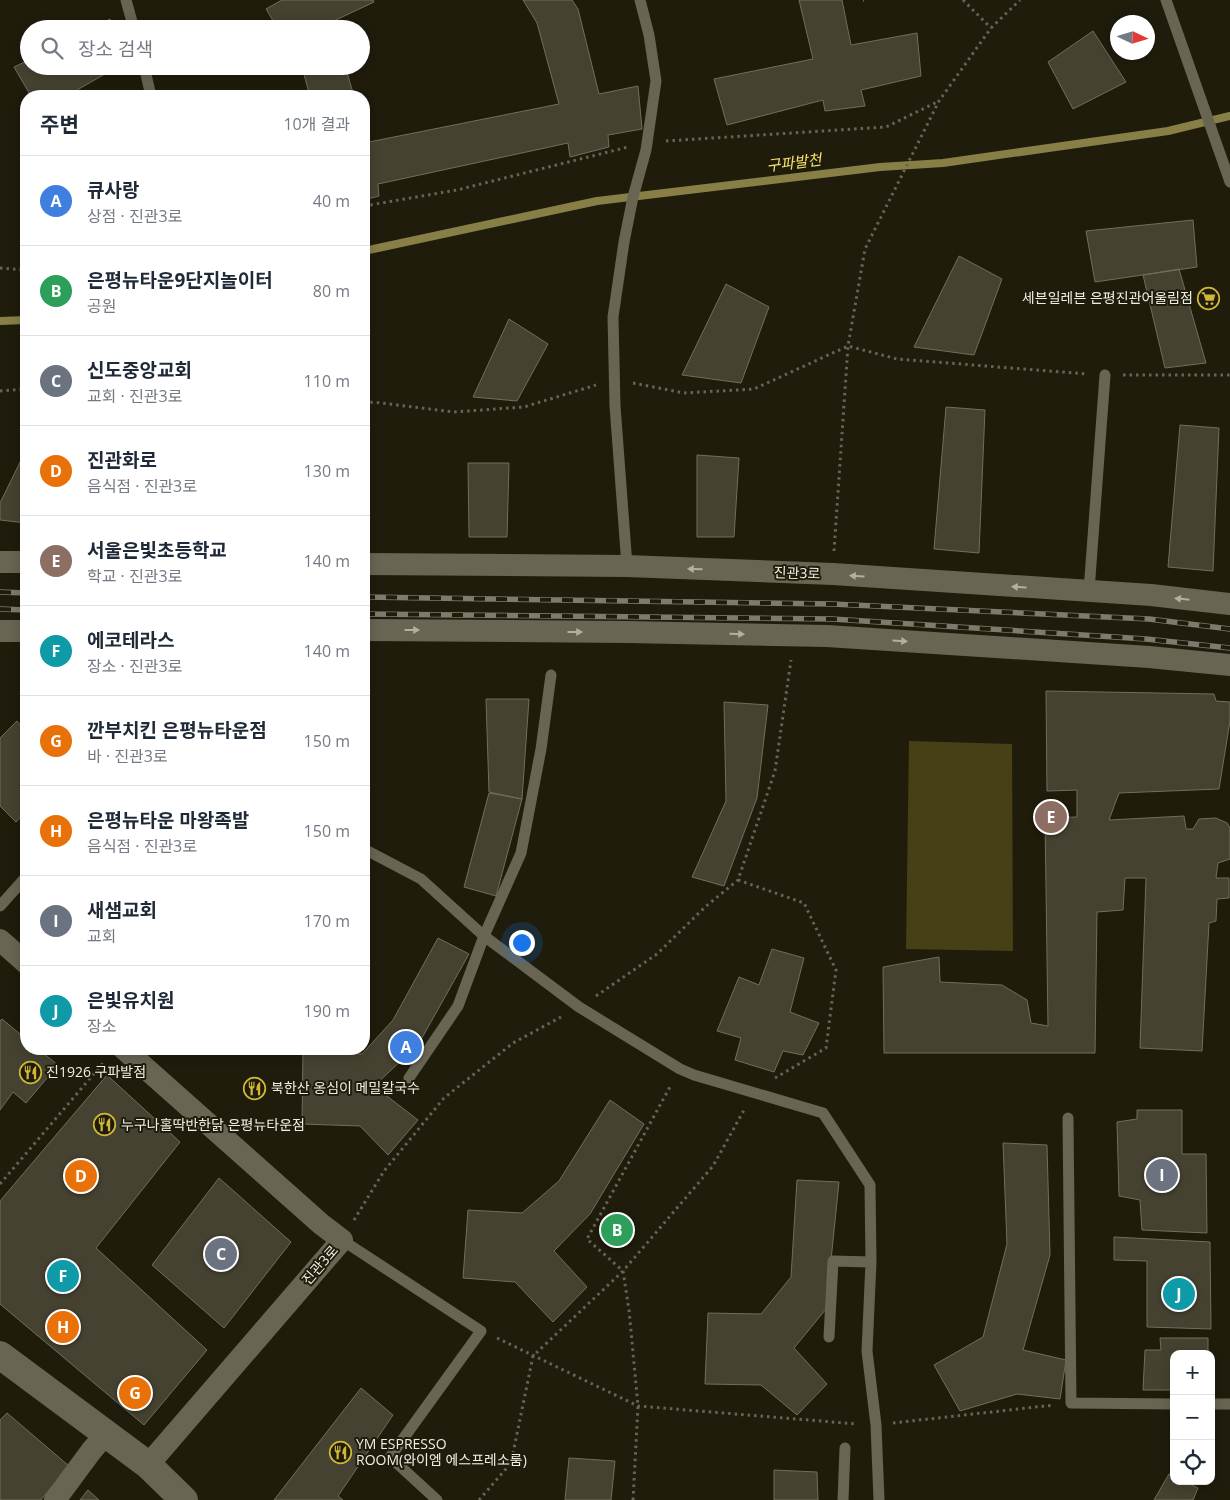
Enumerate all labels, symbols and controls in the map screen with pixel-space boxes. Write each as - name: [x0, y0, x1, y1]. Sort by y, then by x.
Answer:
- north arrow: [1110, 15, 1155, 60]
- search box: [20, 20, 370, 75]
- icon: search: [38, 34, 66, 62]
- text: 장소 검색: [78, 36, 153, 62]
- text: 주변: [40, 110, 79, 138]
- text: 10개 결과: [283, 113, 350, 135]
- water label: 구파발천: [765, 148, 825, 175]
- text: 큐사랑: [87, 177, 139, 203]
- text: A: [50, 190, 62, 212]
- text: 40 m: [313, 190, 350, 212]
- text: 상점 · 진관3로: [87, 205, 182, 227]
- text: 은평뉴타운9단지놀이터: [87, 267, 273, 293]
- text: B: [51, 280, 61, 302]
- text: 80 m: [313, 280, 350, 302]
- supermarket icon: 세븐일레븐 은평진관어울림점: [1197, 286, 1221, 310]
- place label: 세븐일레븐 은평진관어울림점: [1022, 288, 1193, 307]
- text: 공원: [87, 295, 116, 317]
- text: 신도중앙교회: [87, 357, 192, 383]
- text: C: [51, 370, 61, 392]
- text: 110 m: [304, 370, 350, 392]
- text: 교회 · 진관3로: [87, 385, 182, 407]
- text: 진관화로: [87, 447, 157, 473]
- text: D: [50, 460, 62, 482]
- text: 130 m: [304, 460, 350, 482]
- text: 음식점 · 진관3로: [87, 475, 197, 497]
- text: 서울은빛초등학교: [87, 537, 227, 563]
- text: E: [52, 550, 60, 572]
- text: 140 m: [304, 550, 350, 572]
- street label: 진관3로: [773, 562, 821, 583]
- one-way arrow: [687, 564, 703, 572]
- text: 학교 · 진관3로: [87, 565, 182, 587]
- one-way arrow: [849, 571, 865, 579]
- one-way arrow: [1011, 582, 1027, 590]
- one-way arrow: [1173, 595, 1189, 603]
- text: 에코테라스: [87, 627, 174, 653]
- one-way arrow: [405, 627, 421, 635]
- one-way arrow: [567, 628, 583, 636]
- one-way arrow: [730, 630, 746, 638]
- one-way arrow: [892, 637, 908, 645]
- text: F: [52, 640, 60, 662]
- text: 140 m: [304, 640, 350, 662]
- text: 장소 · 진관3로: [87, 655, 182, 677]
- text: 깐부치킨 은평뉴타운점: [87, 717, 267, 743]
- text: G: [50, 730, 62, 752]
- text: 150 m: [304, 730, 350, 752]
- text: 바 · 진관3로: [87, 745, 168, 767]
- pin: E: [1035, 798, 1067, 836]
- text: 은평뉴타운 마왕족발: [87, 807, 249, 833]
- text: H: [50, 820, 62, 842]
- text: 150 m: [304, 820, 350, 842]
- text: 음식점 · 진관3로: [87, 835, 197, 857]
- text: 새샘교회: [87, 897, 157, 923]
- text: I: [53, 910, 59, 932]
- text: 170 m: [304, 910, 350, 932]
- text: 교회: [87, 925, 116, 947]
- your location: [509, 930, 535, 956]
- text: 은빛유치원: [87, 987, 174, 1013]
- text: J: [53, 1000, 59, 1022]
- text: 190 m: [304, 1000, 350, 1022]
- text: 장소: [87, 1015, 116, 1037]
- pin: A: [390, 1028, 422, 1066]
- restaurant icon: 진1926 구파발점: [18, 1060, 42, 1084]
- place label: 진1926 구파발점: [46, 1062, 146, 1081]
- restaurant icon: 북한산 옹심이 메밀칼국수: [243, 1076, 267, 1100]
- place label: 북한산 옹심이 메밀칼국수: [271, 1078, 420, 1097]
- restaurant icon: 누구나홀딱반한닭 은평뉴타운점: [93, 1113, 117, 1137]
- place label: 누구나홀딱반한닭 은평뉴타운점: [121, 1115, 305, 1134]
- pin: I: [1146, 1156, 1178, 1194]
- pin: D: [65, 1157, 97, 1195]
- pin: B: [601, 1211, 633, 1249]
- pin: C: [205, 1235, 237, 1273]
- street label: 진관3로: [297, 1241, 342, 1289]
- pin: F: [47, 1257, 79, 1295]
- pin: J: [1163, 1275, 1195, 1313]
- pin: H: [47, 1308, 79, 1346]
- map controls: [1170, 1350, 1215, 1485]
- button: +: [1170, 1350, 1215, 1395]
- pin: G: [119, 1374, 151, 1412]
- button: −: [1170, 1395, 1215, 1440]
- place label: YM ESPRESSO ROOM(와이엠 에스프레소룸): [356, 1434, 527, 1469]
- restaurant icon: YM ESPRESSO ROOM(와이엠 에스프레소룸): [328, 1440, 352, 1464]
- button: locate: [1170, 1440, 1215, 1485]

